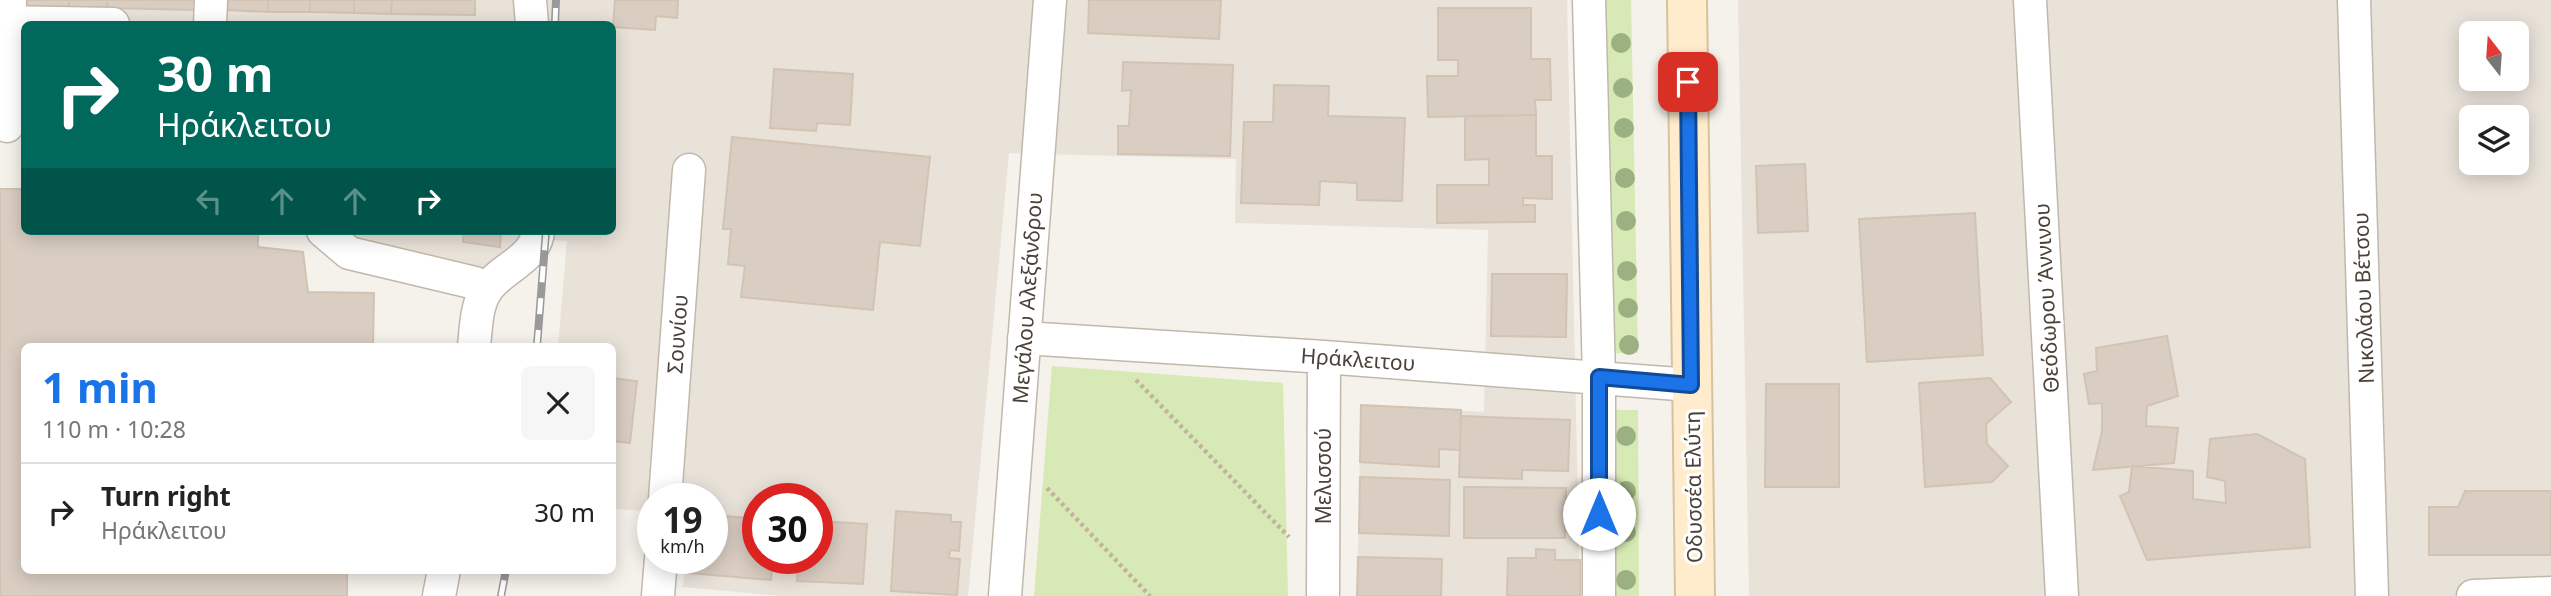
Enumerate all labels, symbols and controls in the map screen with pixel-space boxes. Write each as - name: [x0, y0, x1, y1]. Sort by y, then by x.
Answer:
- north arrow: [2459, 21, 2529, 91]
- map controls: [2459, 21, 2529, 175]
- text: 30 m: [157, 40, 274, 106]
- icon: right: [42, 49, 133, 140]
- pin: [1658, 52, 1718, 112]
- icon: arrive: [1669, 63, 1707, 101]
- text: Ηράκλειτου: [157, 103, 332, 146]
- button: layers: [2459, 105, 2529, 175]
- icon: left: [190, 182, 228, 220]
- icon: ahead: [263, 182, 301, 220]
- icon: ahead: [336, 182, 374, 220]
- icon: right: [409, 182, 447, 220]
- street label: Μεγάλου Αλεξάνδρου: [1006, 191, 1048, 405]
- street label: Θεόδωρου Άννινου: [2027, 202, 2065, 394]
- street label: Νικολάου Βέτσου: [2346, 212, 2380, 384]
- street label: Σουνίου: [660, 293, 694, 375]
- street label: Ηράκλειτου: [1300, 341, 1416, 377]
- text: 1 min: [42, 358, 158, 415]
- button: close: [521, 366, 595, 440]
- street label: Οδυσσέα Ελύτη: [1678, 411, 1708, 563]
- text: 110 m · 10:28: [42, 413, 186, 445]
- street label: Μελισσού: [1309, 428, 1337, 524]
- position arrow: [1562, 477, 1636, 551]
- text: Turn right: [101, 478, 231, 514]
- speed limit sign: 30: [742, 483, 833, 574]
- icon: right: [42, 493, 80, 531]
- text: 30 m: [534, 494, 595, 530]
- text: 19: [662, 496, 703, 543]
- text: Ηράκλειτου: [101, 514, 227, 546]
- text: km/h: [660, 534, 705, 558]

